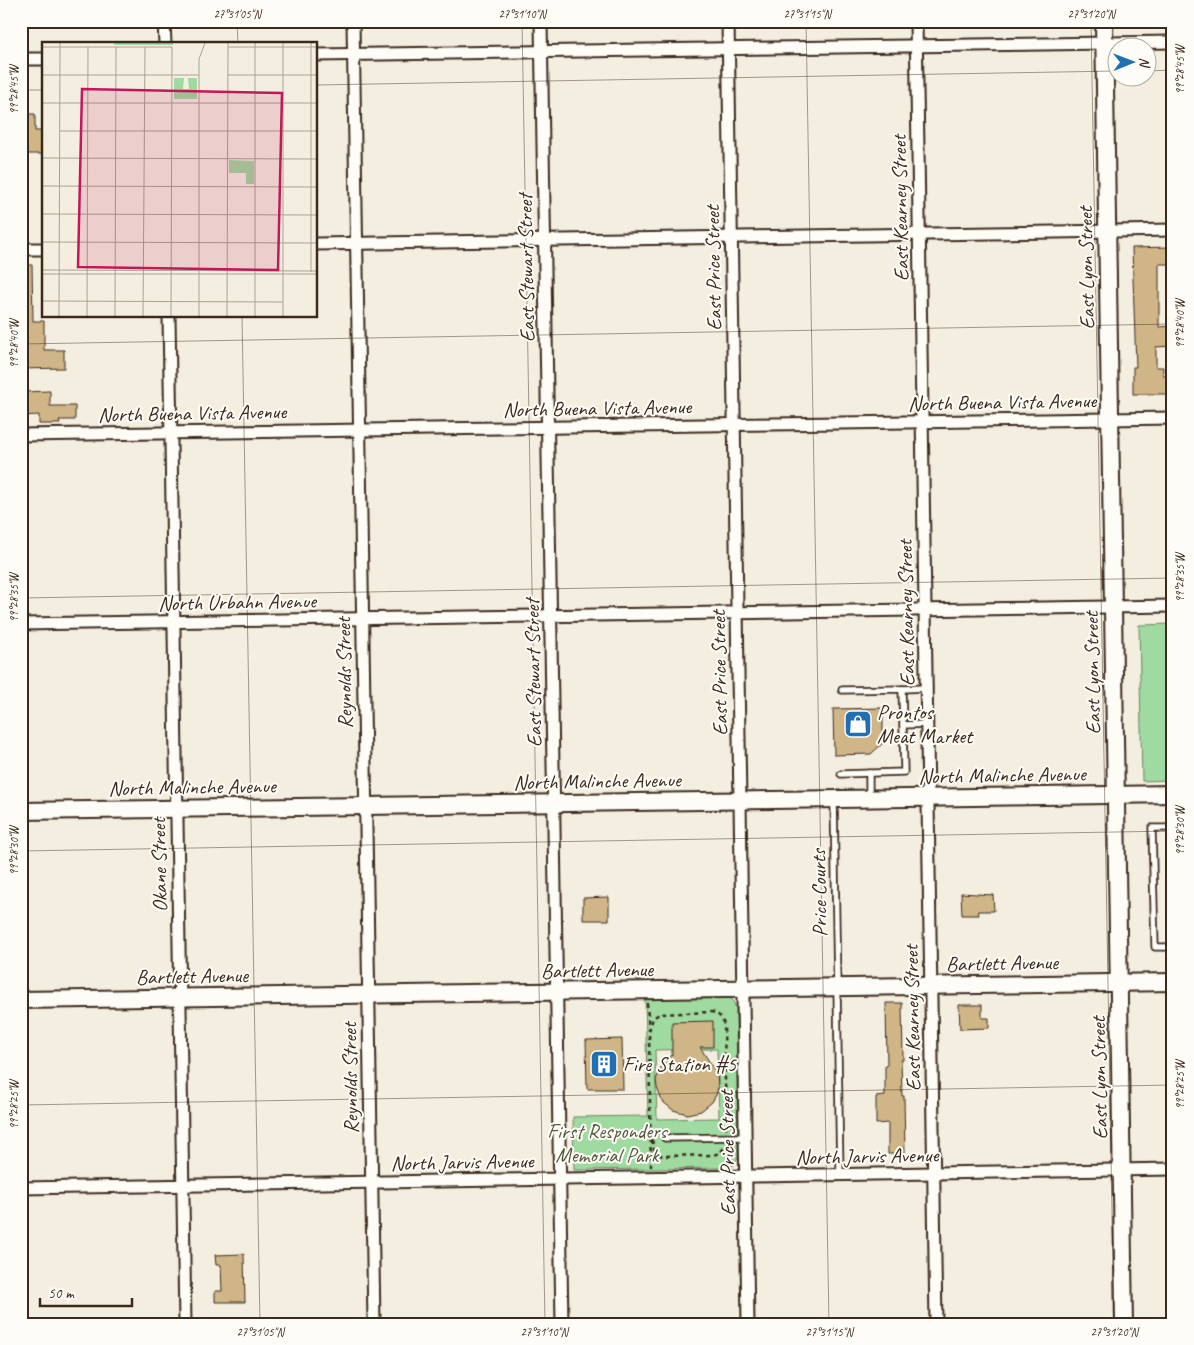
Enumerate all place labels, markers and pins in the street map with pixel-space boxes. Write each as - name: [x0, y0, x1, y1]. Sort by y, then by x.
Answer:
- place label: Prontos Meat Market: [877, 699, 974, 749]
- shop icon: Prontos Meat Market: [843, 709, 873, 739]
- building icon: Fire Station #5: [589, 1049, 619, 1079]
- place label: Fire Station #5: [623, 1051, 737, 1077]

